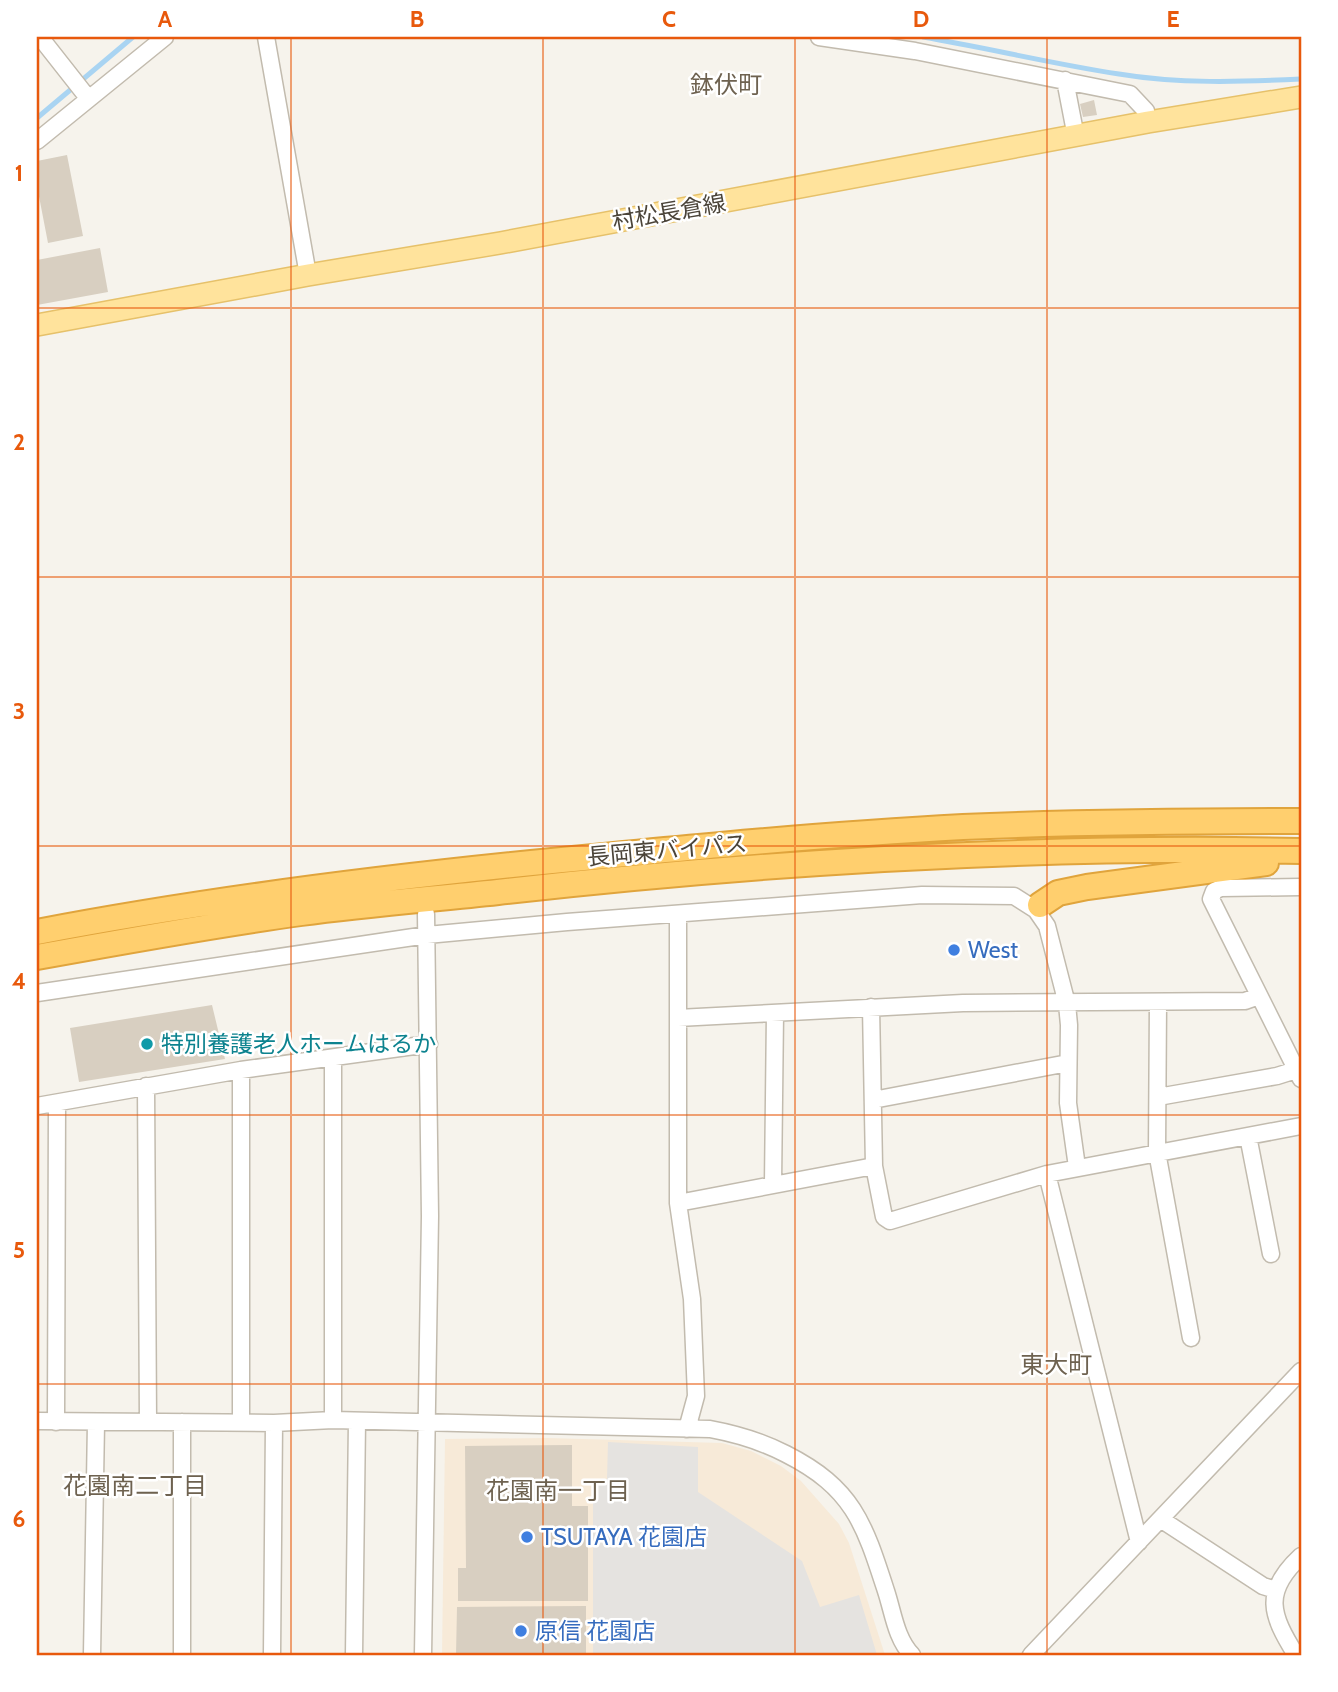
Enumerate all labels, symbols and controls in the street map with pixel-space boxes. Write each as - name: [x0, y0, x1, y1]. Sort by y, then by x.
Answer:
- text: A: [158, 5, 173, 33]
- text: B: [410, 5, 424, 33]
- text: C: [662, 5, 676, 33]
- text: D: [913, 5, 929, 33]
- text: E: [1166, 5, 1180, 33]
- district label: 鉢伏町: [690, 70, 762, 99]
- text: 1: [15, 159, 23, 187]
- street label: 村松長倉線: [610, 188, 728, 236]
- text: 2: [13, 428, 25, 456]
- text: 3: [13, 697, 25, 725]
- street label: 長岡東バイパス: [586, 829, 748, 871]
- place label: West: [968, 936, 1018, 964]
- marker: West: [946, 942, 962, 958]
- text: 4: [12, 967, 26, 995]
- place label: 特別養護老人ホームはるか: [161, 1030, 436, 1058]
- marker: 特別養護老人ホームはるか: [139, 1036, 155, 1052]
- text: 5: [13, 1236, 25, 1264]
- district label: 東大町: [1020, 1350, 1092, 1379]
- district label: 花園南二丁目: [63, 1471, 207, 1500]
- district label: 花園南一丁目: [486, 1476, 630, 1505]
- text: 6: [13, 1505, 25, 1533]
- place label: TSUTAYA 花園店: [541, 1523, 707, 1551]
- marker: TSUTAYA 花園店: [519, 1529, 535, 1545]
- place label: 原信 花園店: [535, 1617, 655, 1645]
- marker: 原信 花園店: [513, 1623, 529, 1639]

